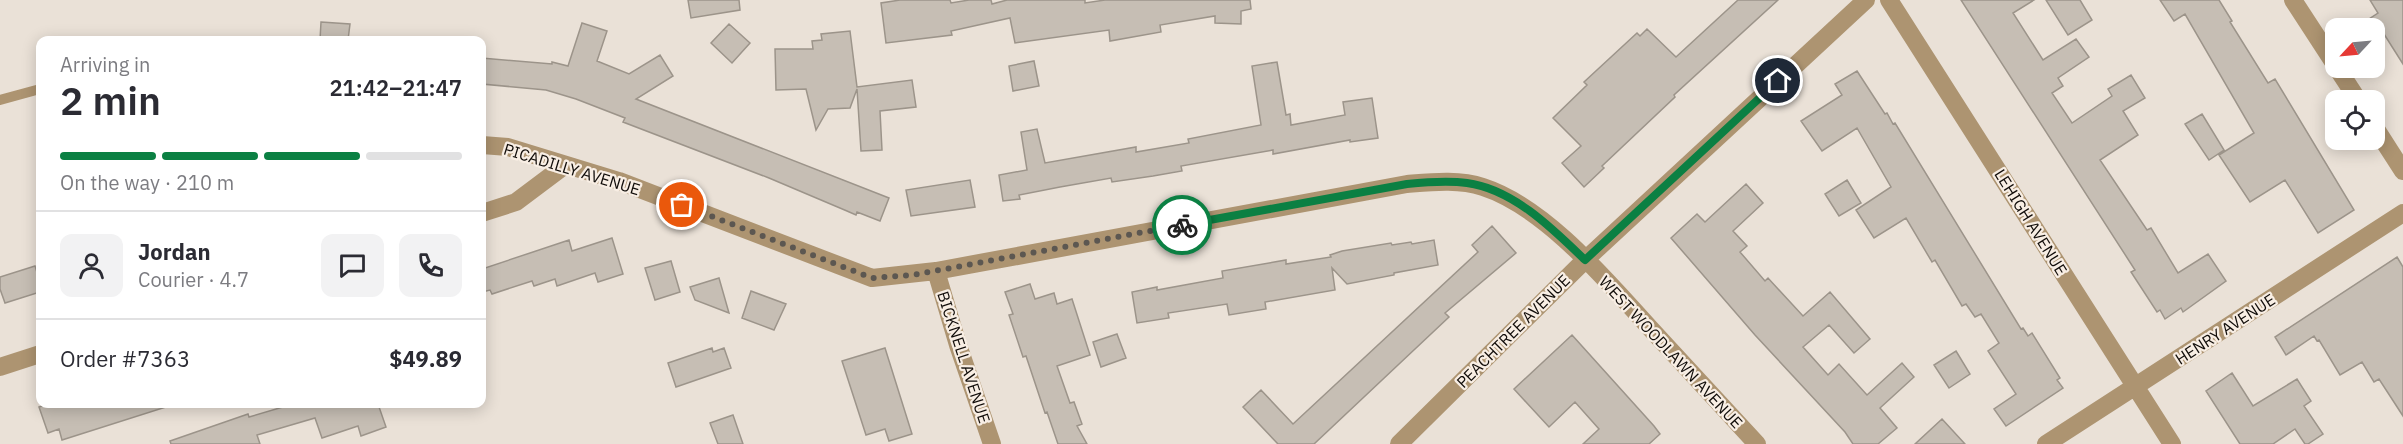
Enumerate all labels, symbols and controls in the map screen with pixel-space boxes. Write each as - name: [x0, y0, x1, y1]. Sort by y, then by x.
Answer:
- north arrow: [2325, 18, 2385, 78]
- map controls: [2325, 18, 2385, 150]
- text: Arriving in: [60, 51, 150, 78]
- pin: [1752, 55, 1803, 106]
- icon: home: [1761, 64, 1794, 97]
- text: 21:42–21:47: [329, 73, 462, 102]
- text: 2 min: [60, 75, 161, 126]
- button: locate: [2325, 90, 2385, 150]
- street label: PICADILLY AVENUE: [501, 139, 643, 199]
- street label: LEHIGH AVENUE: [1990, 165, 2072, 279]
- text: On the way · 210 m: [60, 169, 234, 196]
- pin: [656, 179, 707, 230]
- icon: bag: [665, 188, 698, 221]
- courier: [1152, 195, 1212, 255]
- icon: bike: [1166, 209, 1199, 242]
- button: person: [60, 234, 123, 297]
- button: chat: [321, 234, 384, 297]
- button: phone: [399, 234, 462, 297]
- text: Jordan: [138, 237, 211, 266]
- text: Courier · 4.7: [138, 266, 249, 293]
- street label: PEACHTREE AVENUE: [1452, 270, 1574, 392]
- street label: WEST WOODLAWN AVENUE: [1595, 272, 1747, 432]
- street label: BICKNELL AVENUE: [933, 289, 995, 425]
- street label: HENRY AVENUE: [2171, 289, 2279, 369]
- text: Order #7363: [60, 344, 190, 373]
- text: $49.89: [389, 344, 462, 373]

